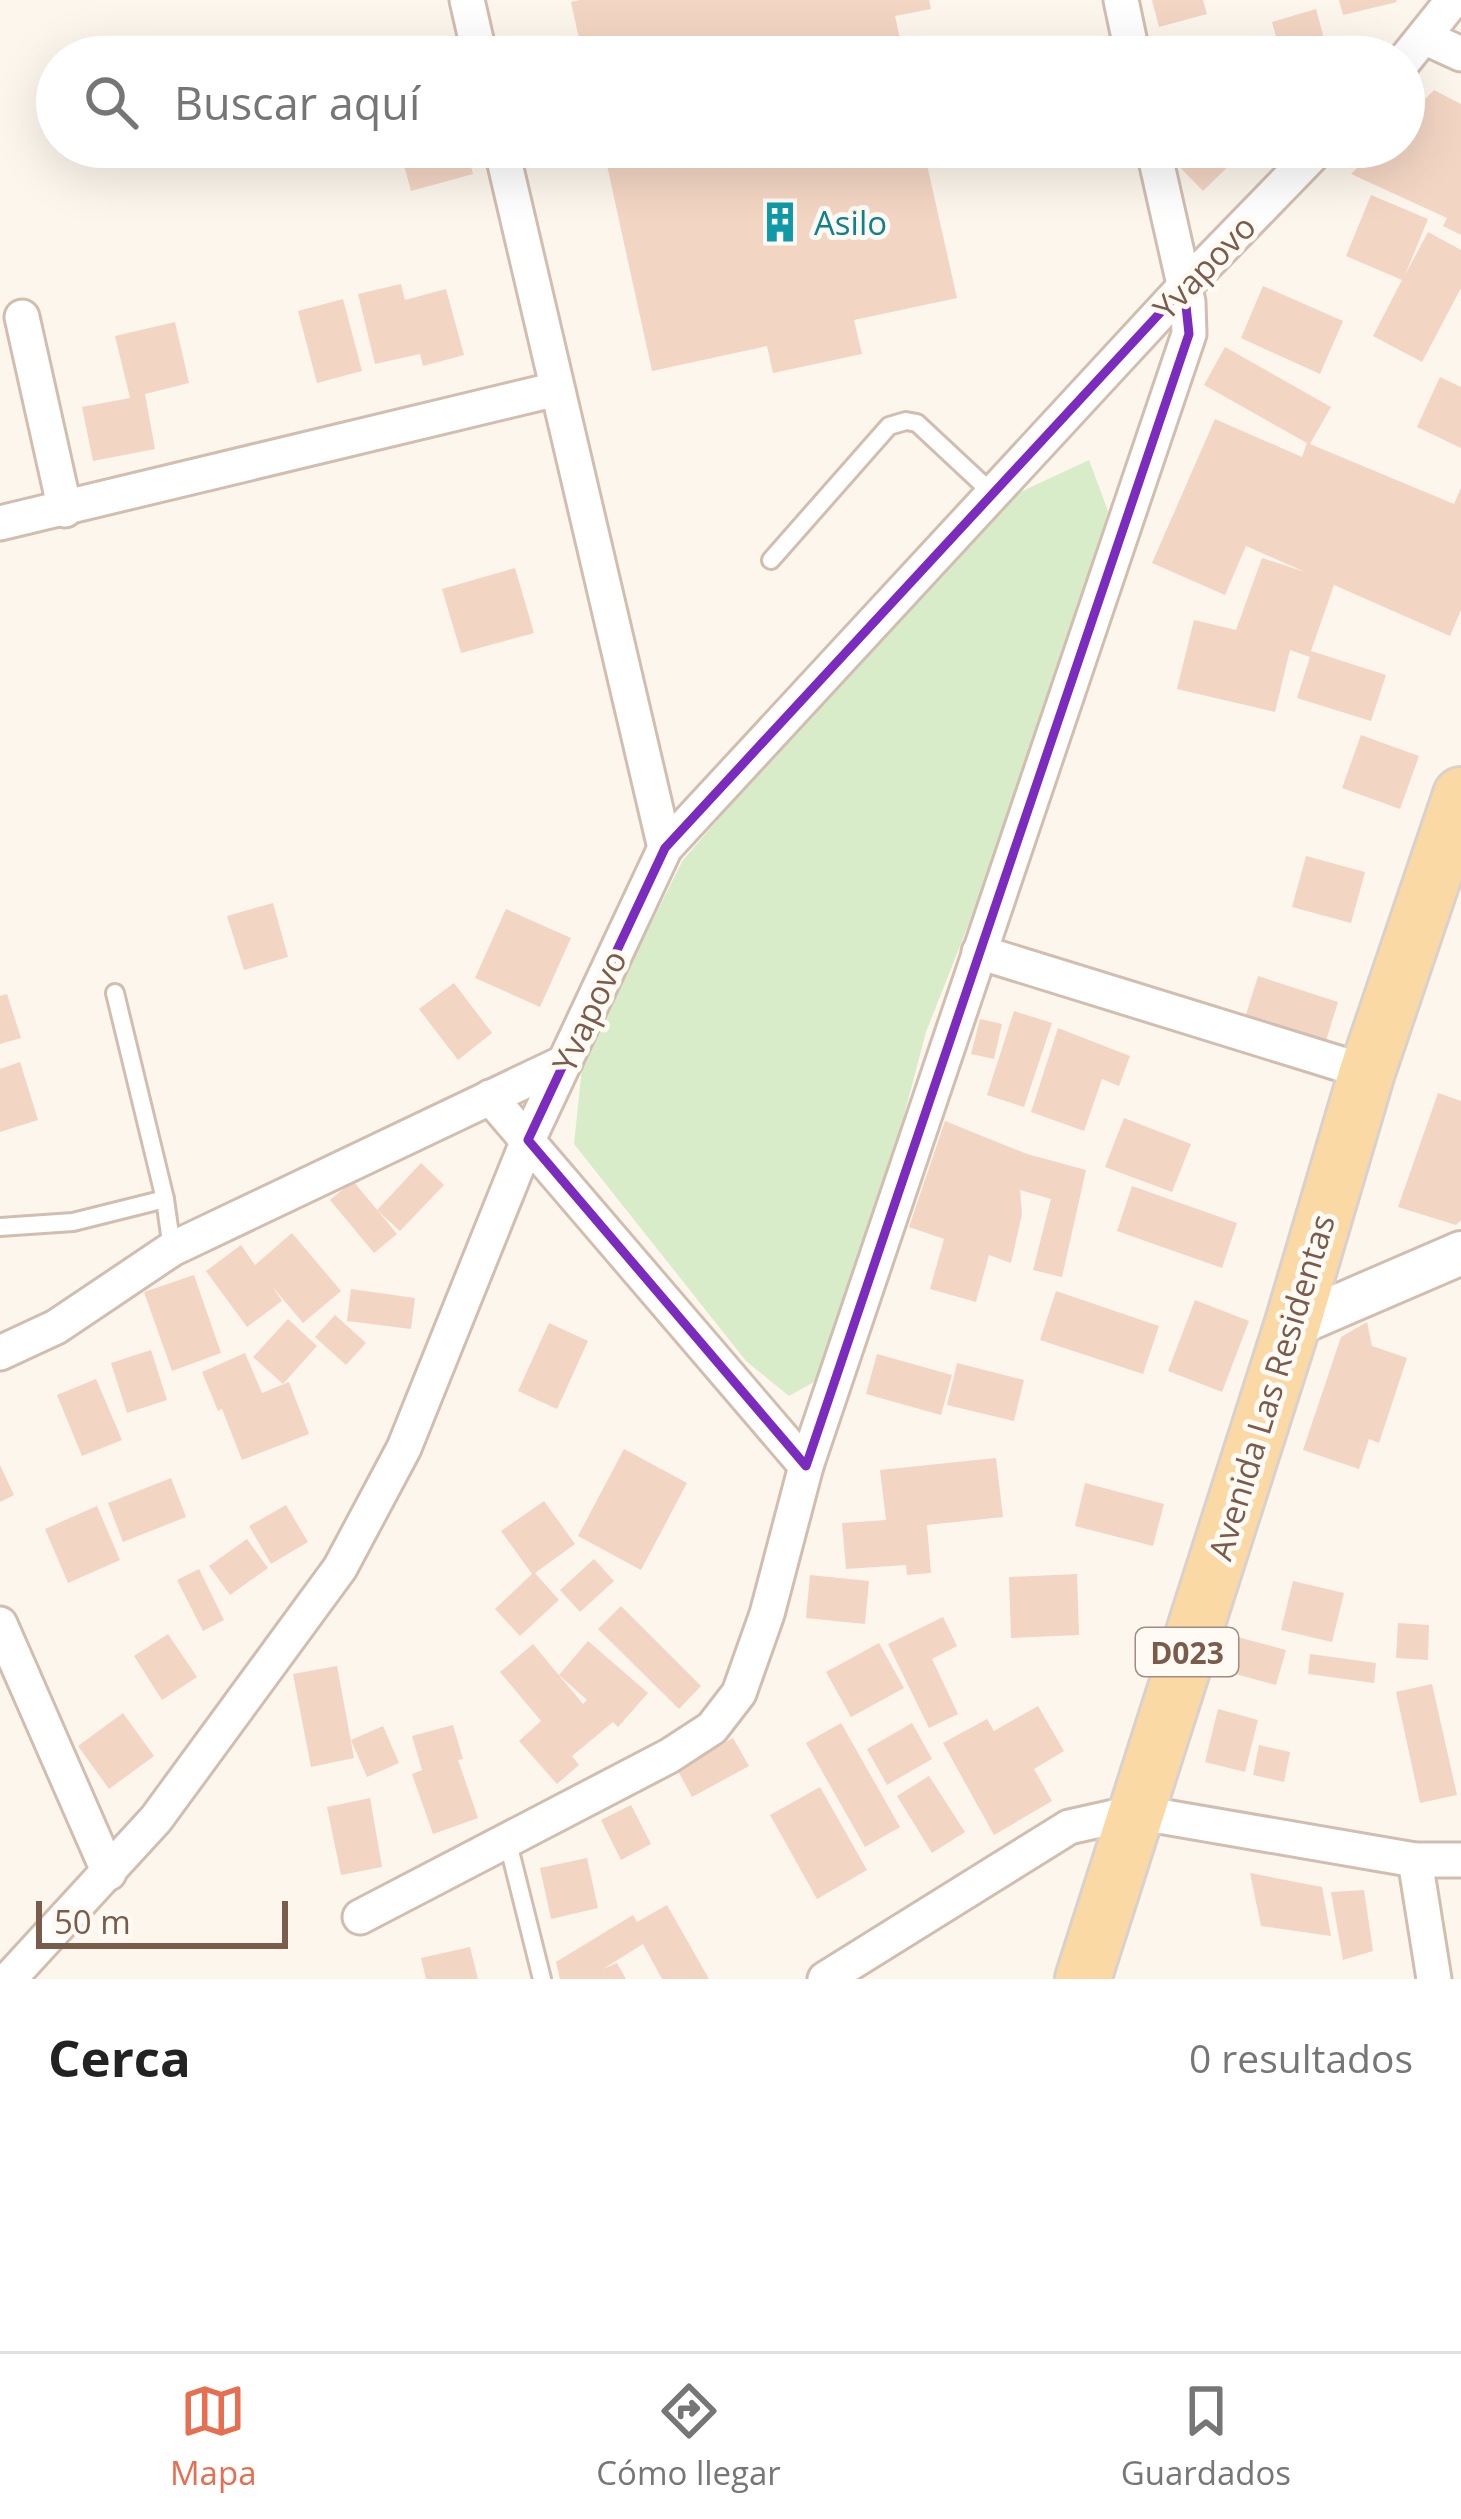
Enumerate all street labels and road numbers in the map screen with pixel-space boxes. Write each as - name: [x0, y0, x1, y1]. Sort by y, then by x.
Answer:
- street label: Yvapovo: [1143, 205, 1265, 329]
- street label: Yvapovo: [541, 943, 637, 1079]
- street label: Avenida Las Residentas: [1197, 1209, 1345, 1565]
- road number: D023: [1136, 1628, 1238, 1676]

